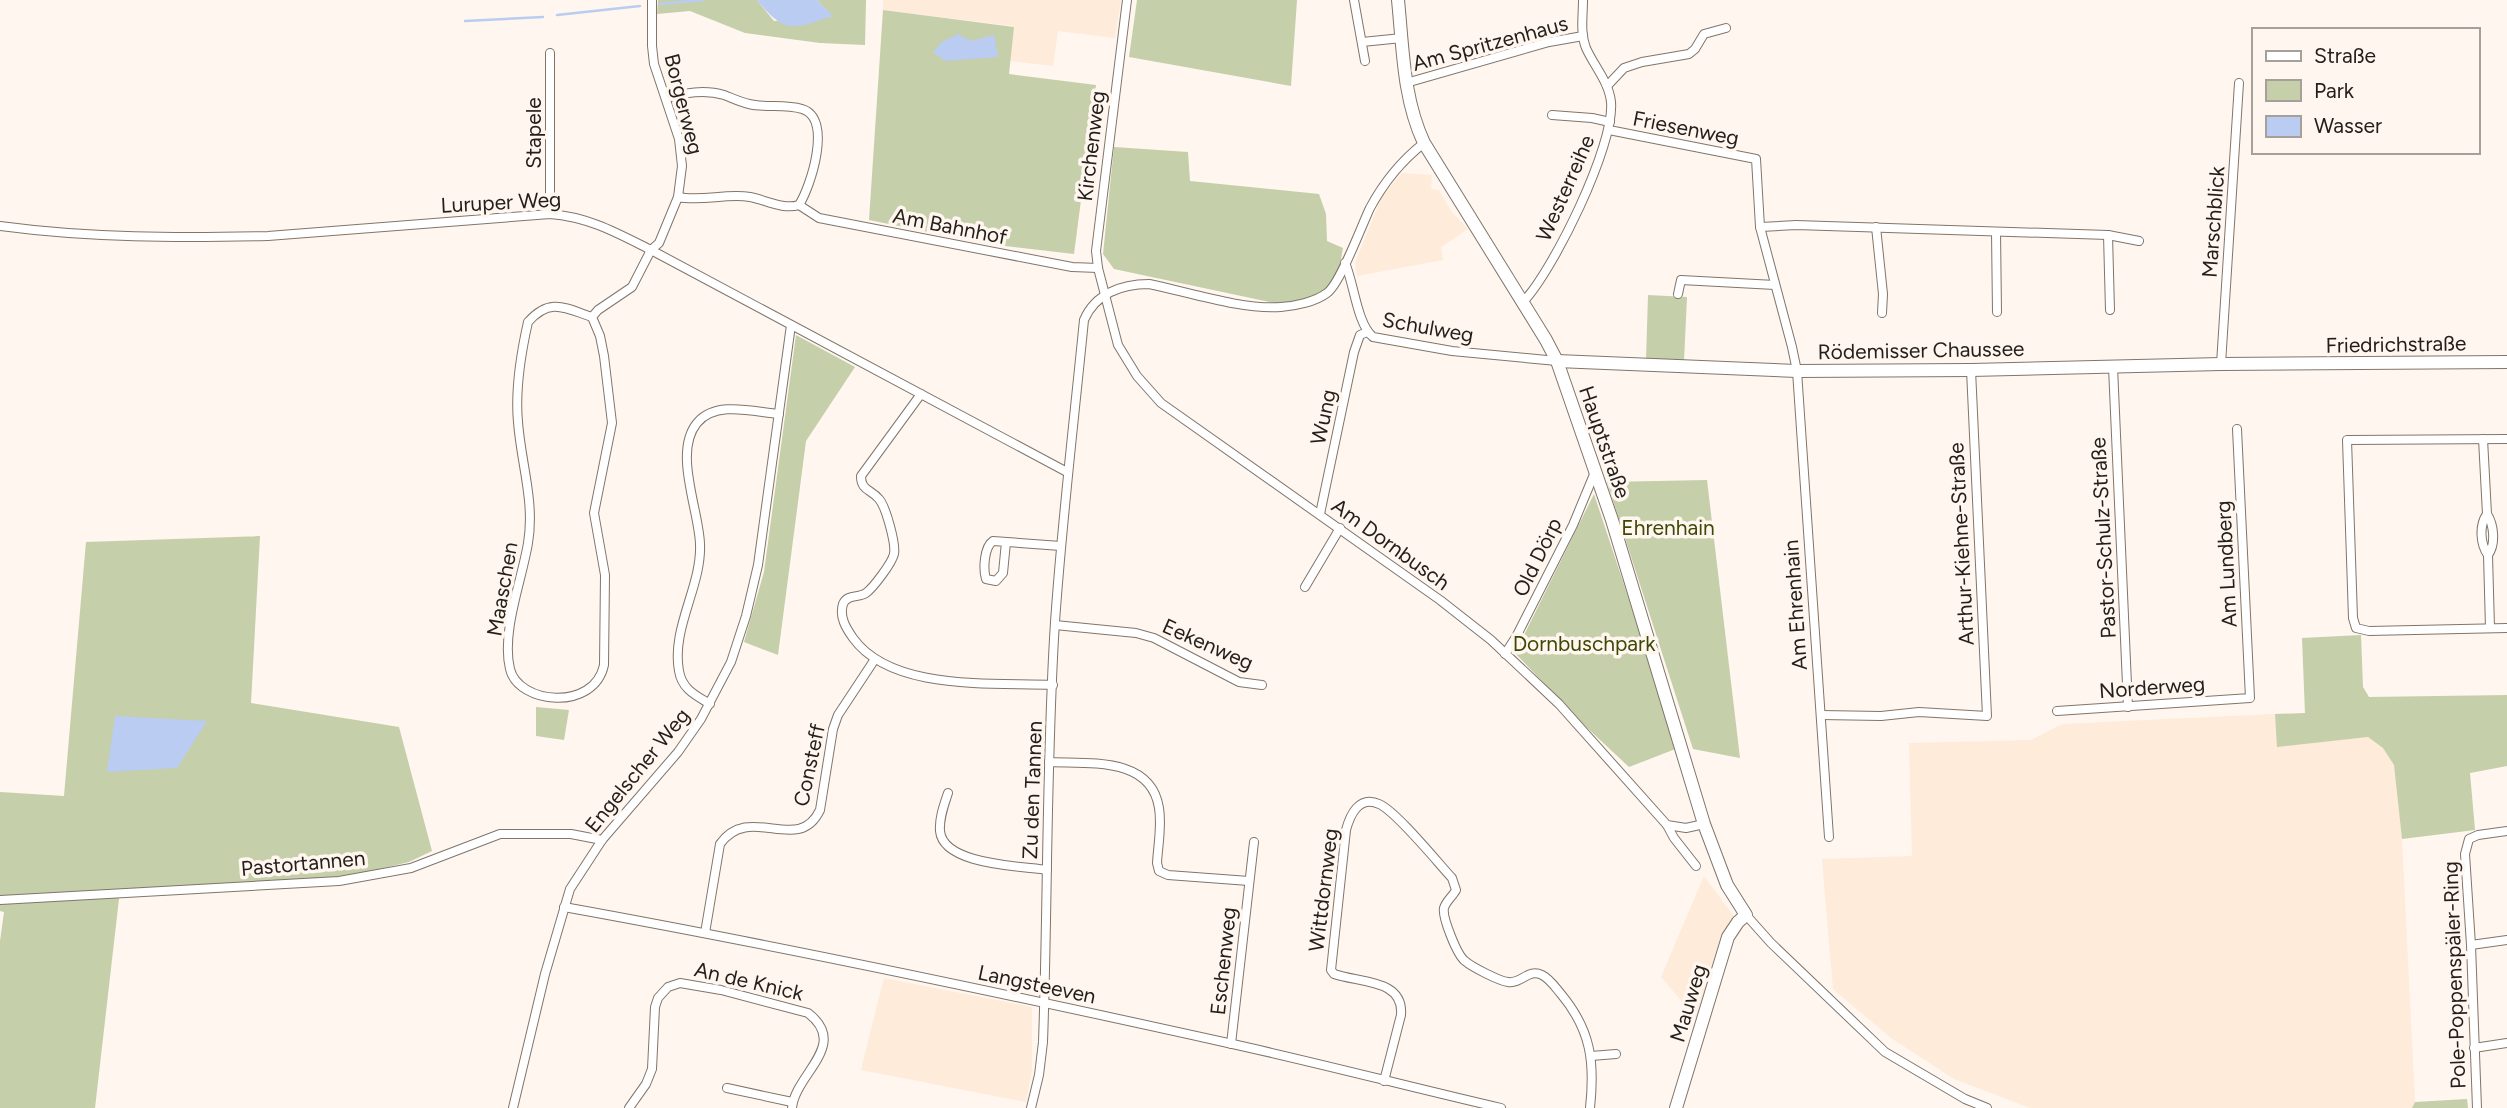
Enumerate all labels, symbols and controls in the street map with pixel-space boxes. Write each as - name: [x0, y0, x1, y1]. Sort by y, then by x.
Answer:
- street label: Am Spritzenhaus: [1410, 10, 1570, 76]
- legend: [2252, 28, 2479, 154]
- text: Straße: [2314, 43, 2376, 68]
- street label: Borgerweg: [659, 51, 709, 157]
- text: Park: [2314, 78, 2355, 103]
- street label: Kirchenweg: [1072, 89, 1110, 203]
- street label: Stapele: [521, 97, 546, 169]
- street label: Friesenweg: [1631, 105, 1741, 151]
- text: Wasser: [2314, 113, 2382, 138]
- street label: Westerreihe: [1530, 131, 1600, 245]
- street label: Marschblick: [2197, 165, 2229, 279]
- street label: Luruper Weg: [440, 186, 562, 218]
- street label: Am Bahnhof: [891, 203, 1010, 249]
- street label: Schulweg: [1380, 307, 1476, 347]
- street label: Friedrichstraße: [2325, 330, 2467, 358]
- street label: Rödemisser Chaussee: [1817, 336, 2025, 364]
- street label: Hauptstraße: [1574, 382, 1636, 502]
- street label: Wung: [1305, 387, 1341, 447]
- street label: Pastor-Schulz-Straße: [2085, 437, 2121, 639]
- street label: Arthur-Kiehne-Straße: [1943, 442, 1979, 646]
- street label: Am Dornbusch: [1327, 493, 1455, 595]
- street label: Am Lundberg: [2210, 500, 2242, 628]
- street label: Old Dörp: [1507, 514, 1567, 600]
- park label: Ehrenhain: [1621, 515, 1715, 540]
- street label: Am Ehrenhain: [1778, 539, 1812, 671]
- street label: Maaschen: [481, 540, 523, 638]
- street label: Eekenweg: [1159, 613, 1257, 675]
- park label: Dornbuschpark: [1513, 631, 1656, 656]
- street label: Norderweg: [2098, 671, 2206, 703]
- street label: Engelscher Weg: [579, 703, 695, 837]
- street label: Zu den Tannen: [1017, 720, 1047, 860]
- street label: Consteff: [788, 721, 830, 809]
- street label: Wittdornweg: [1303, 827, 1343, 953]
- street label: Pastortannen: [240, 845, 366, 881]
- street label: Pole-Poppenspäler-Ring: [2438, 861, 2470, 1089]
- street label: Eschenweg: [1205, 906, 1241, 1016]
- street label: An de Knick: [692, 956, 807, 1006]
- street label: Langsteeven: [976, 959, 1098, 1009]
- street label: Mauweg: [1664, 961, 1712, 1045]

